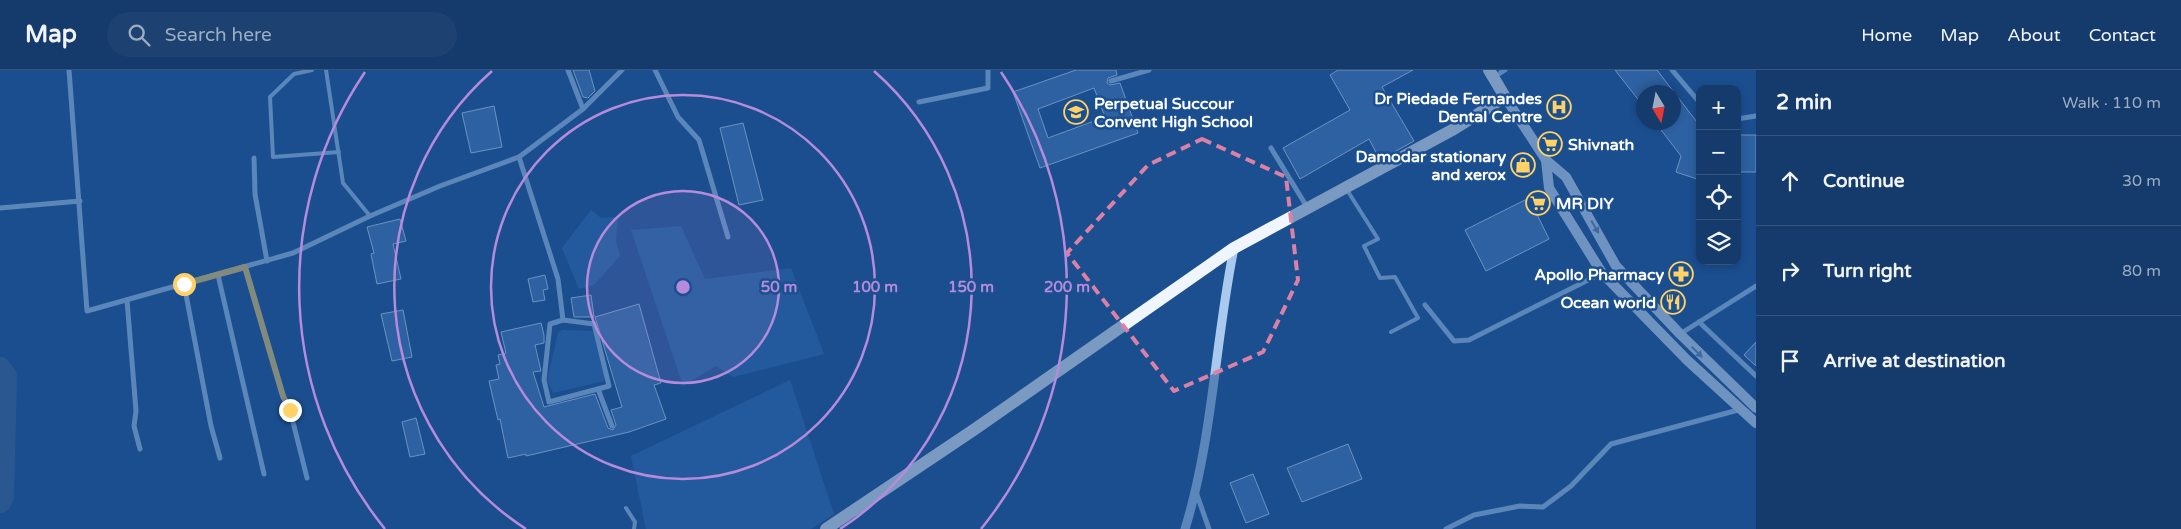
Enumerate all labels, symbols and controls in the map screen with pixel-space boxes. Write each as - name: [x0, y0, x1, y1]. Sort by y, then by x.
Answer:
- search box: [107, 12, 457, 57]
- text: Map: [25, 20, 77, 49]
- icon: search: [125, 21, 153, 49]
- text: Search here: [165, 24, 272, 46]
- text: Home: [1861, 24, 1912, 46]
- text: Map: [1940, 24, 1979, 46]
- text: About: [2007, 24, 2061, 46]
- text: Contact: [2089, 24, 2156, 46]
- north arrow: [1636, 85, 1681, 130]
- map controls: [1696, 85, 1741, 265]
- button: +: [1696, 85, 1741, 130]
- place label: Dr Piedade Fernandes Dental Centre: [1374, 89, 1542, 127]
- text: 2 min: [1776, 90, 1832, 115]
- text: Walk · 110 m: [2062, 93, 2161, 113]
- place label: Perpetual Succour Convent High School: [1094, 94, 1253, 132]
- hospital icon: Dr Piedade Fernandes Dental Centre: [1546, 94, 1572, 120]
- school or university icon: Perpetual Succour Convent High School: [1063, 99, 1089, 125]
- button: −: [1696, 130, 1741, 175]
- supermarket icon: Shivnath: [1537, 131, 1563, 157]
- place label: Shivnath: [1568, 135, 1634, 155]
- place label: Damodar stationary and xerox: [1356, 147, 1506, 185]
- shop icon: Damodar stationary and xerox: [1510, 152, 1536, 178]
- icon: ahead: [1776, 167, 1804, 195]
- text: Continue: [1823, 170, 1905, 192]
- text: 30 m: [2122, 171, 2161, 191]
- button: locate: [1696, 175, 1741, 220]
- supermarket icon: MR DIY: [1525, 190, 1551, 216]
- place label: MR DIY: [1556, 194, 1615, 214]
- button: layers: [1696, 220, 1741, 265]
- one-way arrow: [1590, 221, 1599, 234]
- icon: right: [1776, 257, 1804, 285]
- text: Turn right: [1823, 260, 1911, 282]
- pharmacy icon: Apollo Pharmacy: [1668, 261, 1694, 287]
- text: 80 m: [2122, 261, 2161, 281]
- place label: Apollo Pharmacy: [1534, 265, 1664, 285]
- route start: [173, 273, 196, 296]
- centre of rings: [674, 278, 692, 296]
- text: 50 m: [761, 278, 797, 296]
- text: 100 m: [852, 278, 898, 296]
- text: 150 m: [948, 278, 994, 296]
- text: 200 m: [1044, 278, 1090, 296]
- restaurant icon: Ocean world: [1660, 289, 1686, 315]
- place label: Ocean world: [1560, 293, 1656, 313]
- one-way arrow: [1691, 346, 1703, 358]
- icon: arrive: [1776, 347, 1804, 375]
- text: Arrive at destination: [1823, 350, 2006, 372]
- route end: [279, 399, 302, 422]

